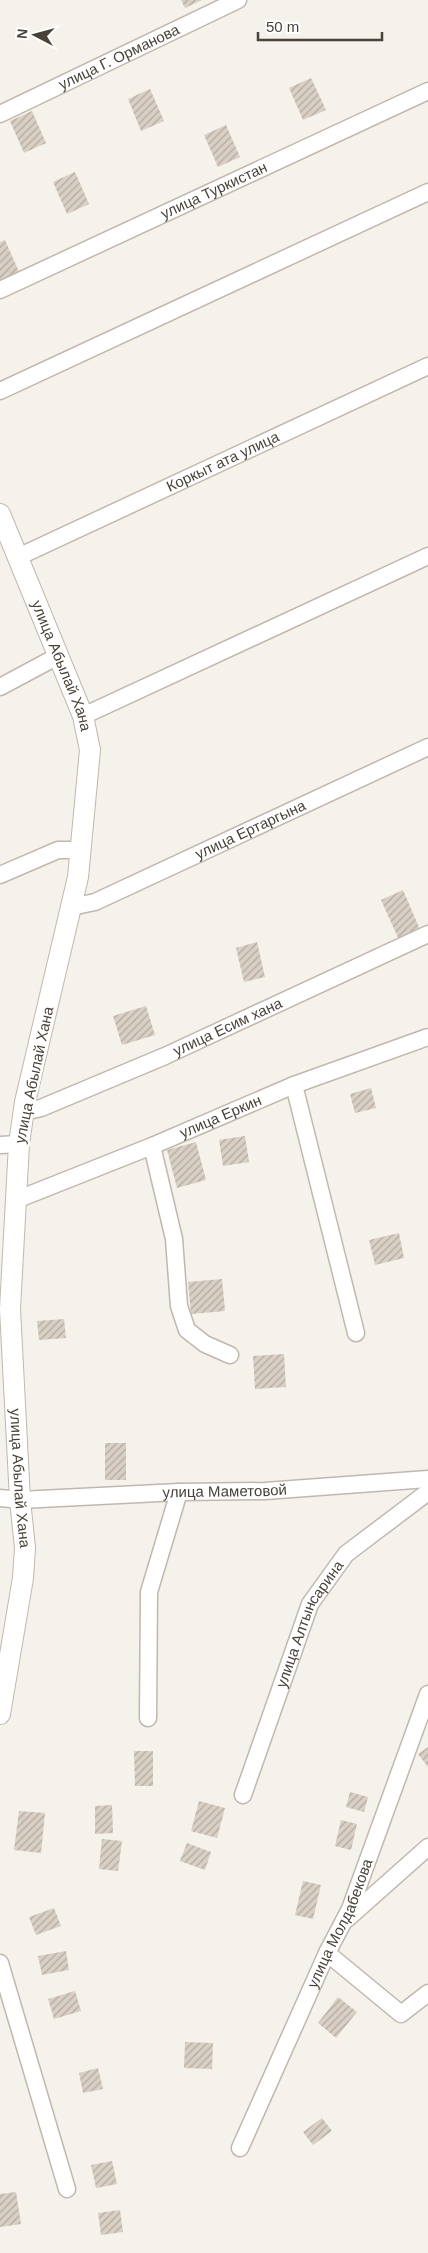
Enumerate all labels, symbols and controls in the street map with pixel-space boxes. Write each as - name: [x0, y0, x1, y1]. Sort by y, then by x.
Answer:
- north arrow: [10, 10, 60, 60]
- scale bar: [258, 10, 382, 42]
- text: 50 m: [266, 18, 299, 35]
- street label: улица Г. Орманова: [56, 20, 182, 93]
- text: N: [14, 28, 31, 40]
- street label: улица Туркистан: [158, 158, 270, 222]
- street label: Коркыт ата улица: [164, 427, 282, 495]
- street label: улица Абылай Хана: [28, 598, 95, 733]
- street label: улица Ертаргына: [192, 796, 309, 862]
- street label: улица Есим хана: [170, 994, 285, 1059]
- street label: улица Абылай Хана: [11, 1004, 56, 1145]
- street label: улица Еркин: [177, 1091, 264, 1141]
- street label: улица Абылай Хана: [7, 1408, 34, 1549]
- street label: улица Маметовой: [162, 1480, 287, 1501]
- street label: улица Алтынсарина: [272, 1557, 347, 1690]
- street label: улица Молдабекова: [303, 1856, 376, 1991]

